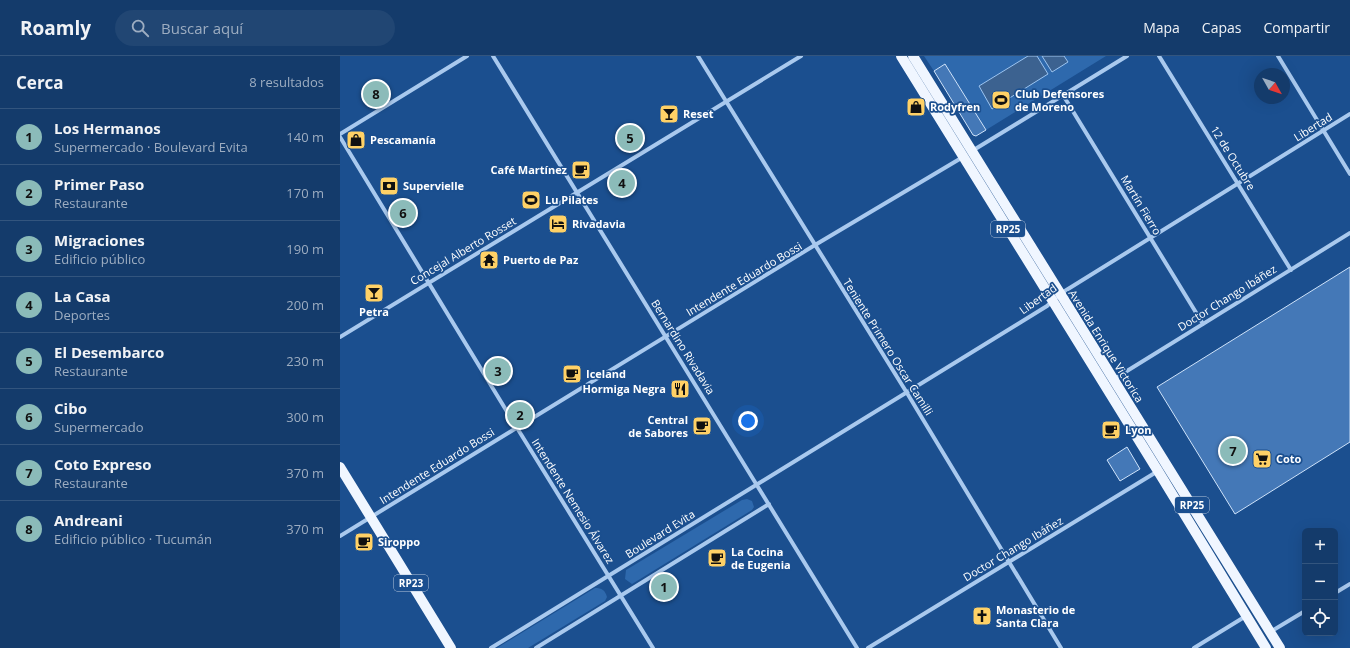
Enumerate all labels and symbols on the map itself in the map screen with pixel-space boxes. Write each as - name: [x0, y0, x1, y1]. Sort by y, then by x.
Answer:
- north arrow: [1254, 68, 1290, 104]
- pin: 8: [363, 79, 389, 109]
- place label: Club Defensores de Moreno: [1015, 86, 1105, 114]
- sports icon: Club Defensores de Moreno: [990, 89, 1012, 111]
- shop icon: Rodyfren: [905, 96, 927, 118]
- place label: Rodyfren: [930, 99, 980, 114]
- bar icon: Reset: [658, 103, 680, 125]
- place label: Reset: [683, 106, 714, 121]
- street label: Libertad: [1291, 109, 1335, 144]
- pin: 5: [617, 123, 643, 153]
- street label: 12 de Octubre: [1208, 123, 1259, 193]
- shop icon: Pescamanía: [345, 129, 367, 151]
- place label: Pescamanía: [370, 132, 436, 147]
- cafe icon: Café Martínez: [570, 159, 592, 181]
- place label: Café Martínez: [490, 162, 568, 177]
- pin: 4: [609, 168, 635, 198]
- street label: Martín Fierro: [1118, 172, 1165, 238]
- bank icon: Supervielle: [378, 175, 400, 197]
- place label: Supervielle: [403, 178, 465, 193]
- sports icon: Lu Pilates: [520, 189, 542, 211]
- place label: Lu Pilates: [545, 192, 599, 207]
- pin: 6: [390, 198, 416, 228]
- street label: Concejal Alberto Rosset: [407, 213, 518, 288]
- hotel icon: Rivadavia: [547, 213, 569, 235]
- place label: Rivadavia: [572, 216, 625, 231]
- road number: RP25: [991, 221, 1025, 237]
- street label: Intendente Eduardo Bossi: [683, 238, 804, 319]
- temple icon: Puerto de Paz: [478, 249, 500, 271]
- place label: Puerto de Paz: [503, 252, 579, 267]
- street label: Doctor Chango Ibáñez: [1175, 261, 1279, 334]
- street label: Teniente Primero Oscar Camilli: [840, 275, 937, 418]
- street label: Libertad: [1016, 280, 1059, 317]
- bar icon: Petra: [363, 282, 385, 304]
- street label: Avenida Enrique Victorica: [1066, 287, 1147, 405]
- street label: Bernardino Rivadavia: [648, 296, 719, 397]
- place label: Petra: [359, 304, 389, 319]
- pin: 3: [485, 356, 511, 386]
- cafe icon: Iceland: [561, 363, 583, 385]
- place label: Iceland: [586, 366, 626, 381]
- restaurant icon: Hormiga Negra: [669, 378, 691, 400]
- place label: Hormiga Negra: [583, 381, 666, 396]
- pin: 2: [507, 400, 533, 430]
- your location: [738, 411, 758, 431]
- place label: Central de Sabores: [628, 412, 689, 440]
- cafe icon: Central de Sabores: [691, 415, 713, 437]
- cafe icon: Lyon: [1100, 419, 1122, 441]
- place label: Lyon: [1125, 422, 1152, 437]
- street label: Intendente Eduardo Bossi: [377, 424, 497, 507]
- street label: Intendente Nemesio Álvarez: [529, 435, 618, 566]
- pin: 7: [1220, 436, 1246, 466]
- supermarket icon: Coto: [1251, 448, 1273, 470]
- place label: Coto: [1276, 451, 1302, 466]
- road number: RP25: [1175, 497, 1209, 513]
- street label: Boulevard Evita: [622, 506, 697, 561]
- street label: Doctor Chango Ibáñez: [960, 513, 1065, 584]
- cafe icon: Siroppo: [353, 531, 375, 553]
- place label: Siroppo: [378, 534, 420, 549]
- place label: La Cocina de Eugenia: [731, 544, 791, 572]
- cafe icon: La Cocina de Eugenia: [706, 547, 728, 569]
- pin: 1: [651, 572, 677, 602]
- road number: RP23: [394, 575, 428, 591]
- place label: Monasterio de Santa Clara: [996, 602, 1076, 630]
- church icon: Monasterio de Santa Clara: [971, 605, 993, 627]

